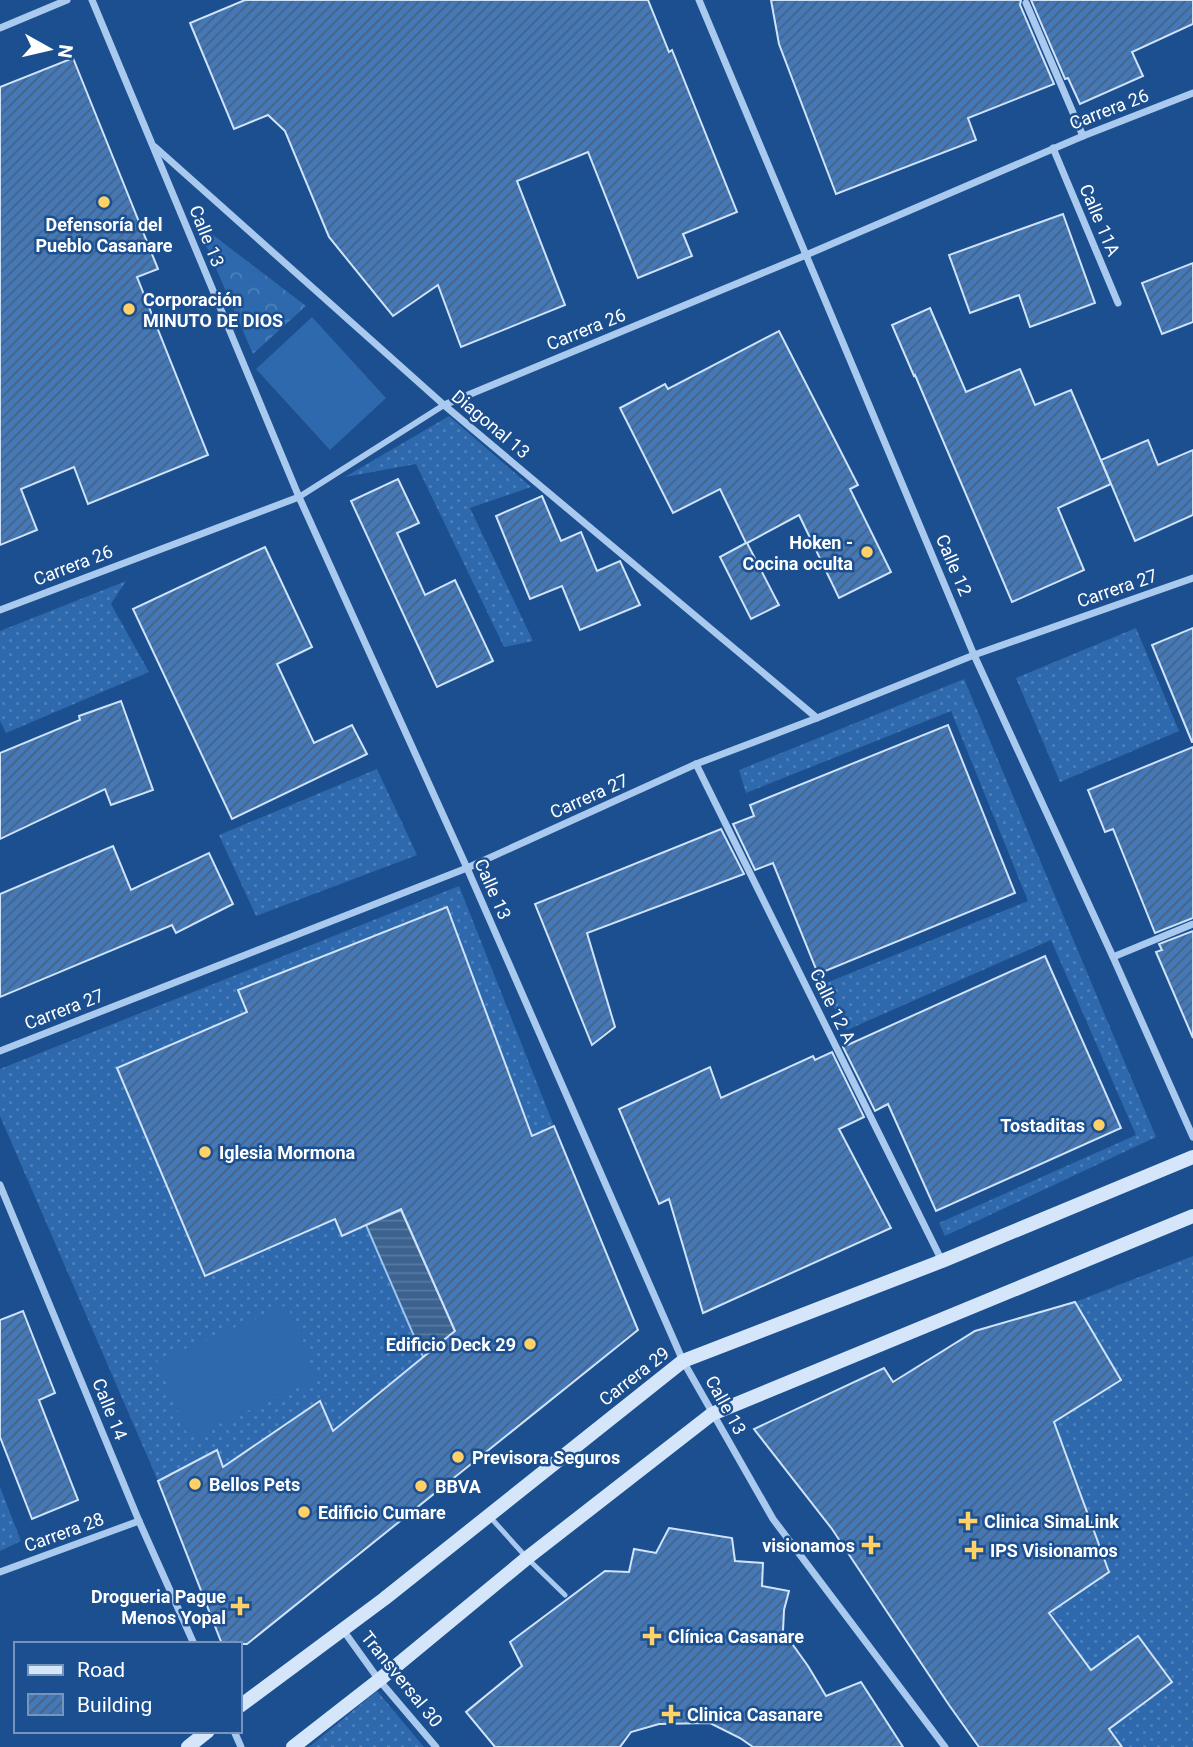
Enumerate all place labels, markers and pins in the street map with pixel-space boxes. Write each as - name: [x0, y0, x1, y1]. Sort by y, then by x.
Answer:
- marker: Defensoría del Pueblo Casanare: [96, 194, 112, 210]
- place label: Defensoría del Pueblo Casanare: [35, 214, 173, 256]
- place label: Corporación MINUTO DE DIOS: [143, 289, 283, 331]
- marker: Corporación MINUTO DE DIOS: [121, 301, 137, 317]
- place label: Hoken - Cocina oculta: [743, 532, 853, 574]
- marker: Hoken - Cocina oculta: [859, 544, 875, 560]
- place label: Tostaditas: [1000, 1115, 1085, 1136]
- marker: Tostaditas: [1091, 1117, 1107, 1133]
- place label: Iglesia Mormona: [219, 1142, 356, 1163]
- marker: Iglesia Mormona: [197, 1144, 213, 1160]
- place label: Edificio Deck 29: [386, 1334, 516, 1355]
- marker: Edificio Deck 29: [522, 1336, 538, 1352]
- place label: Previsora Seguros: [472, 1447, 620, 1468]
- marker: Previsora Seguros: [450, 1449, 466, 1465]
- place label: Bellos Pets: [209, 1474, 300, 1495]
- marker: Bellos Pets: [187, 1476, 203, 1492]
- place label: BBVA: [435, 1476, 482, 1497]
- marker: BBVA: [413, 1478, 429, 1494]
- place label: Edificio Cumare: [318, 1502, 446, 1523]
- marker: Edificio Cumare: [296, 1504, 312, 1520]
- marker: Clinica SimaLink: [958, 1511, 978, 1531]
- place label: Clinica SimaLink: [984, 1511, 1119, 1532]
- place label: visionamos: [762, 1535, 855, 1556]
- marker: visionamos: [861, 1535, 881, 1555]
- marker: IPS Visionamos: [964, 1540, 984, 1560]
- place label: IPS Visionamos: [990, 1540, 1118, 1561]
- place label: Drogueria Pague Menos Yopal: [91, 1586, 226, 1628]
- marker: Drogueria Pague Menos Yopal: [232, 1598, 248, 1614]
- marker: Clínica Casanare: [642, 1626, 662, 1646]
- place label: Clínica Casanare: [668, 1626, 804, 1647]
- marker: Clinica Casanare: [661, 1704, 681, 1724]
- place label: Clinica Casanare: [687, 1704, 823, 1725]

